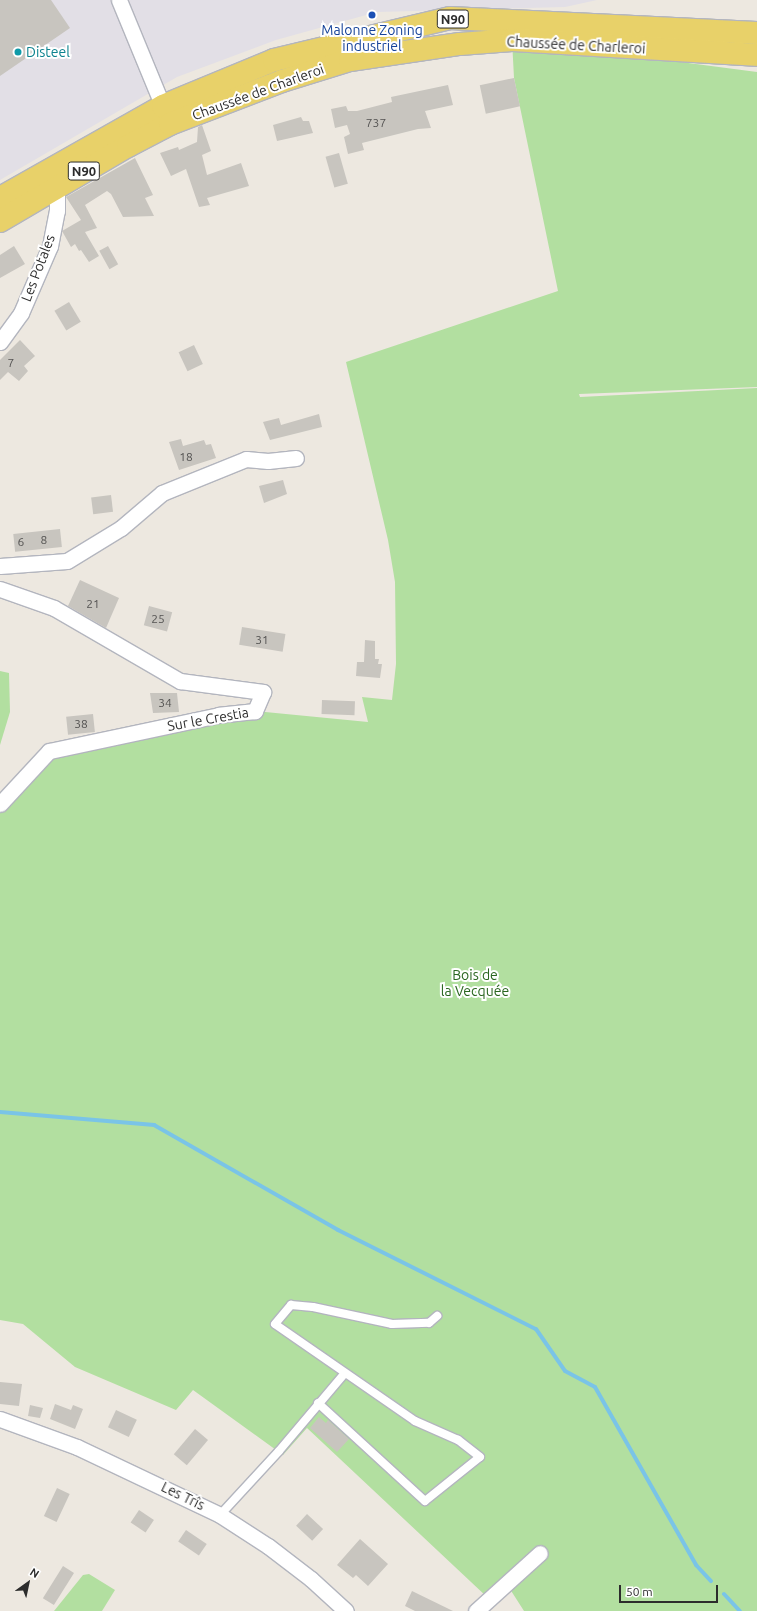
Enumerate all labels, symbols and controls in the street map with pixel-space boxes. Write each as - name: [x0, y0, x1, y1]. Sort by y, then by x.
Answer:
- road number: N90: [436, 8, 470, 30]
- marker: Malonne Zoning industriel: [367, 10, 377, 20]
- place label: Malonne Zoning industriel: [321, 22, 423, 54]
- street label: Chaussée de Charleroi: [506, 33, 646, 57]
- place label: Disteel: [26, 44, 70, 60]
- marker: Disteel: [13, 47, 23, 57]
- street label: Chaussée de Charleroi: [190, 60, 326, 124]
- house number: 737: [366, 116, 386, 130]
- road number: N90: [67, 160, 101, 182]
- street label: Les Potales: [17, 232, 59, 304]
- house number: 7: [8, 356, 14, 370]
- house number: 18: [179, 450, 193, 464]
- house number: 8: [41, 533, 47, 547]
- house number: 6: [18, 535, 24, 549]
- house number: 21: [86, 597, 100, 611]
- house number: 25: [151, 612, 165, 626]
- house number: 31: [255, 633, 269, 647]
- house number: 34: [158, 696, 172, 710]
- street label: Sur le Crestia: [166, 704, 250, 734]
- house number: 38: [74, 717, 88, 731]
- park label: Bois de la Vecquée: [441, 967, 509, 1000]
- street label: Les Trîs: [159, 1478, 207, 1514]
- north arrow: [8, 1563, 48, 1603]
- text: N: [28, 1566, 41, 1580]
- scale bar: [621, 1577, 720, 1603]
- text: 50 m: [626, 1585, 653, 1598]

